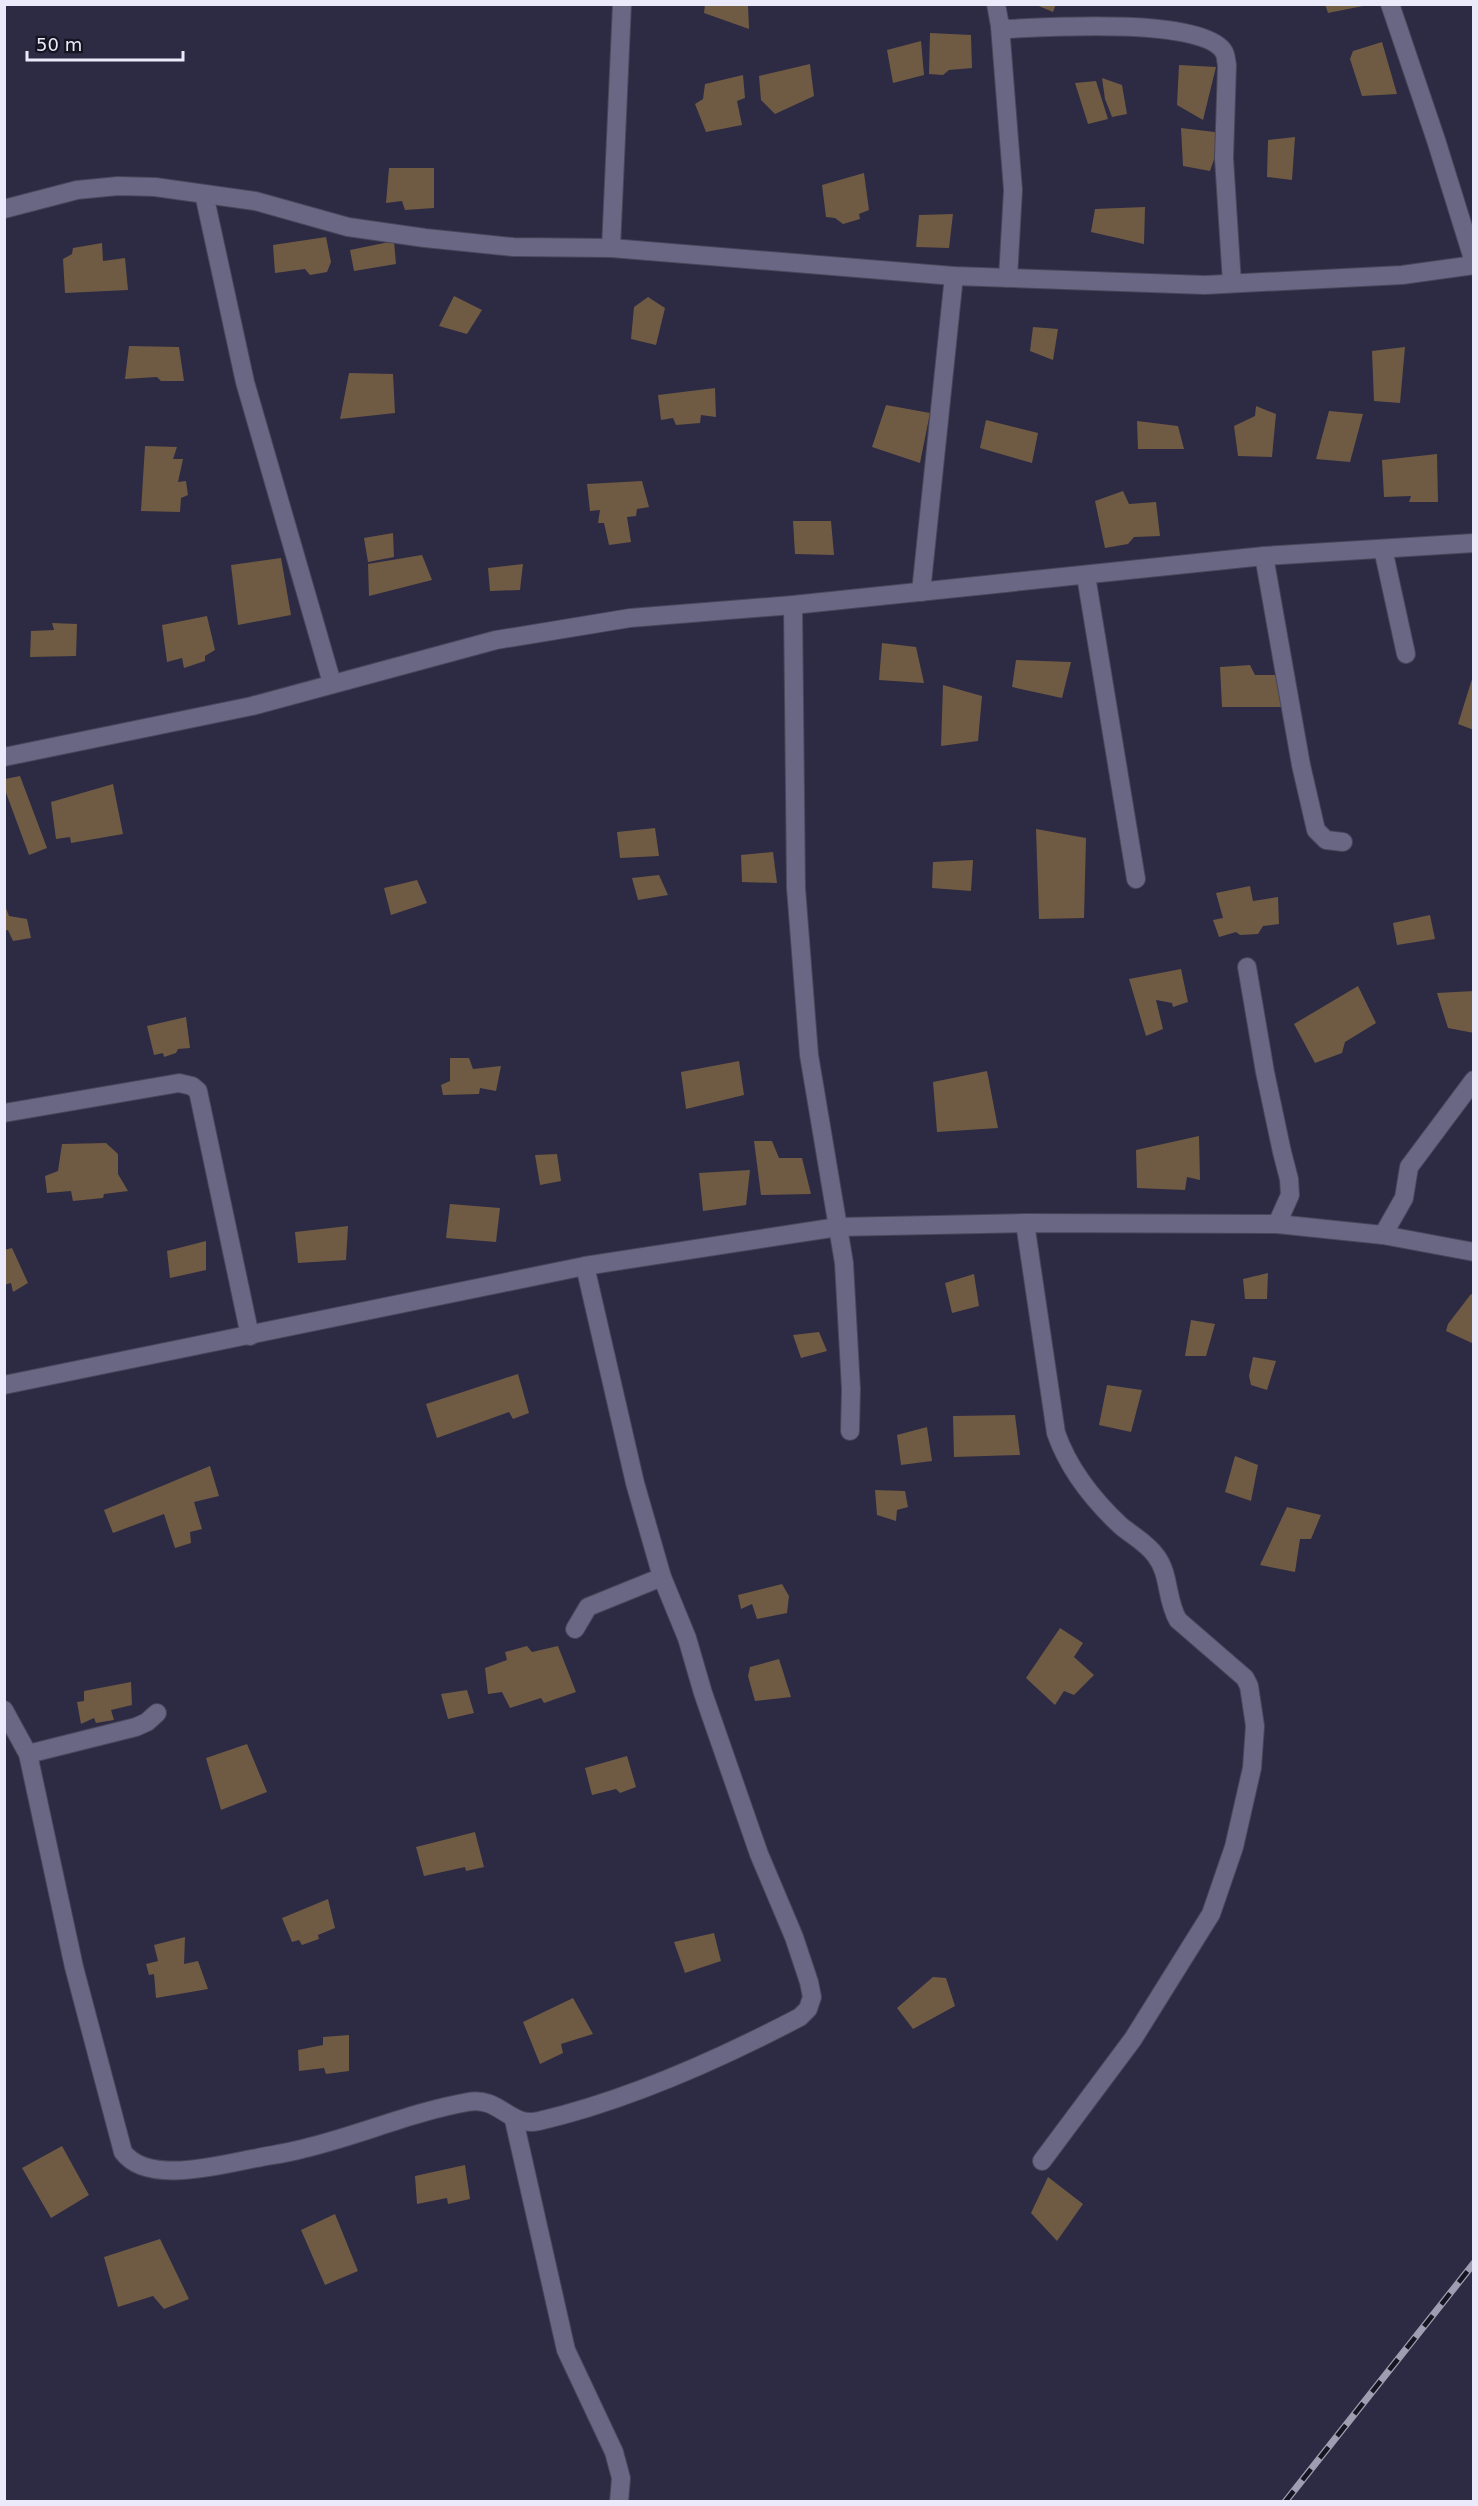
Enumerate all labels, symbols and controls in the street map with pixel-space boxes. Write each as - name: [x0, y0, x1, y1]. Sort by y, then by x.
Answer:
- scale bar: [27, 24, 183, 62]
- text: 50 m: [36, 34, 82, 55]

